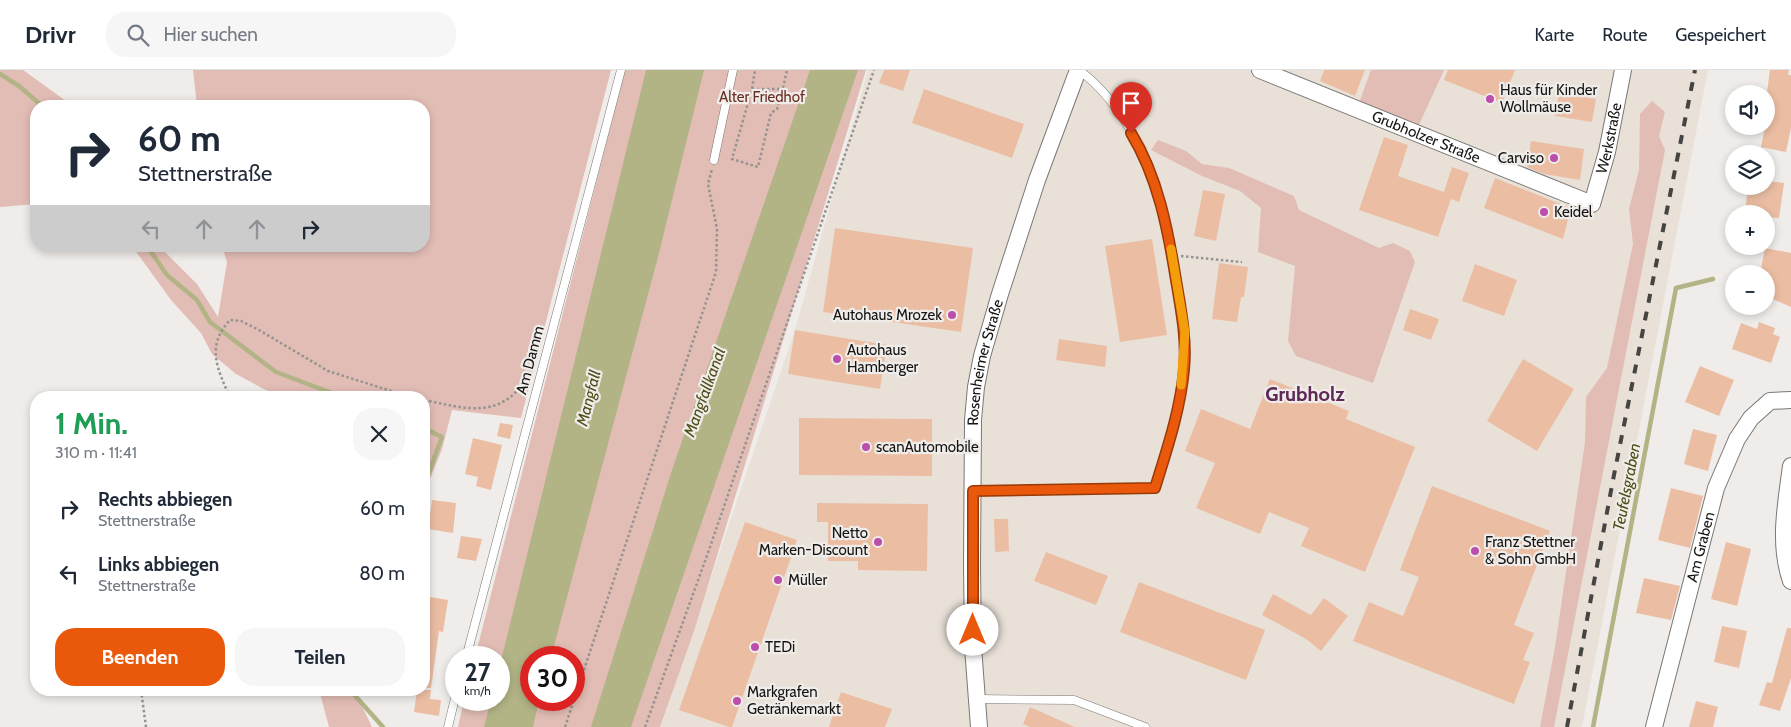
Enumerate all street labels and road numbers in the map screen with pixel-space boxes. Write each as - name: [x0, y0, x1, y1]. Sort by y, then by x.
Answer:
- street label: Werkstraße: [1592, 101, 1625, 176]
- street label: Grubholzer Straße: [1369, 107, 1483, 167]
- street label: Rosenheimer Straße: [964, 297, 1007, 426]
- street label: Am Damm: [512, 324, 548, 396]
- street label: Am Graben: [1683, 510, 1718, 584]

